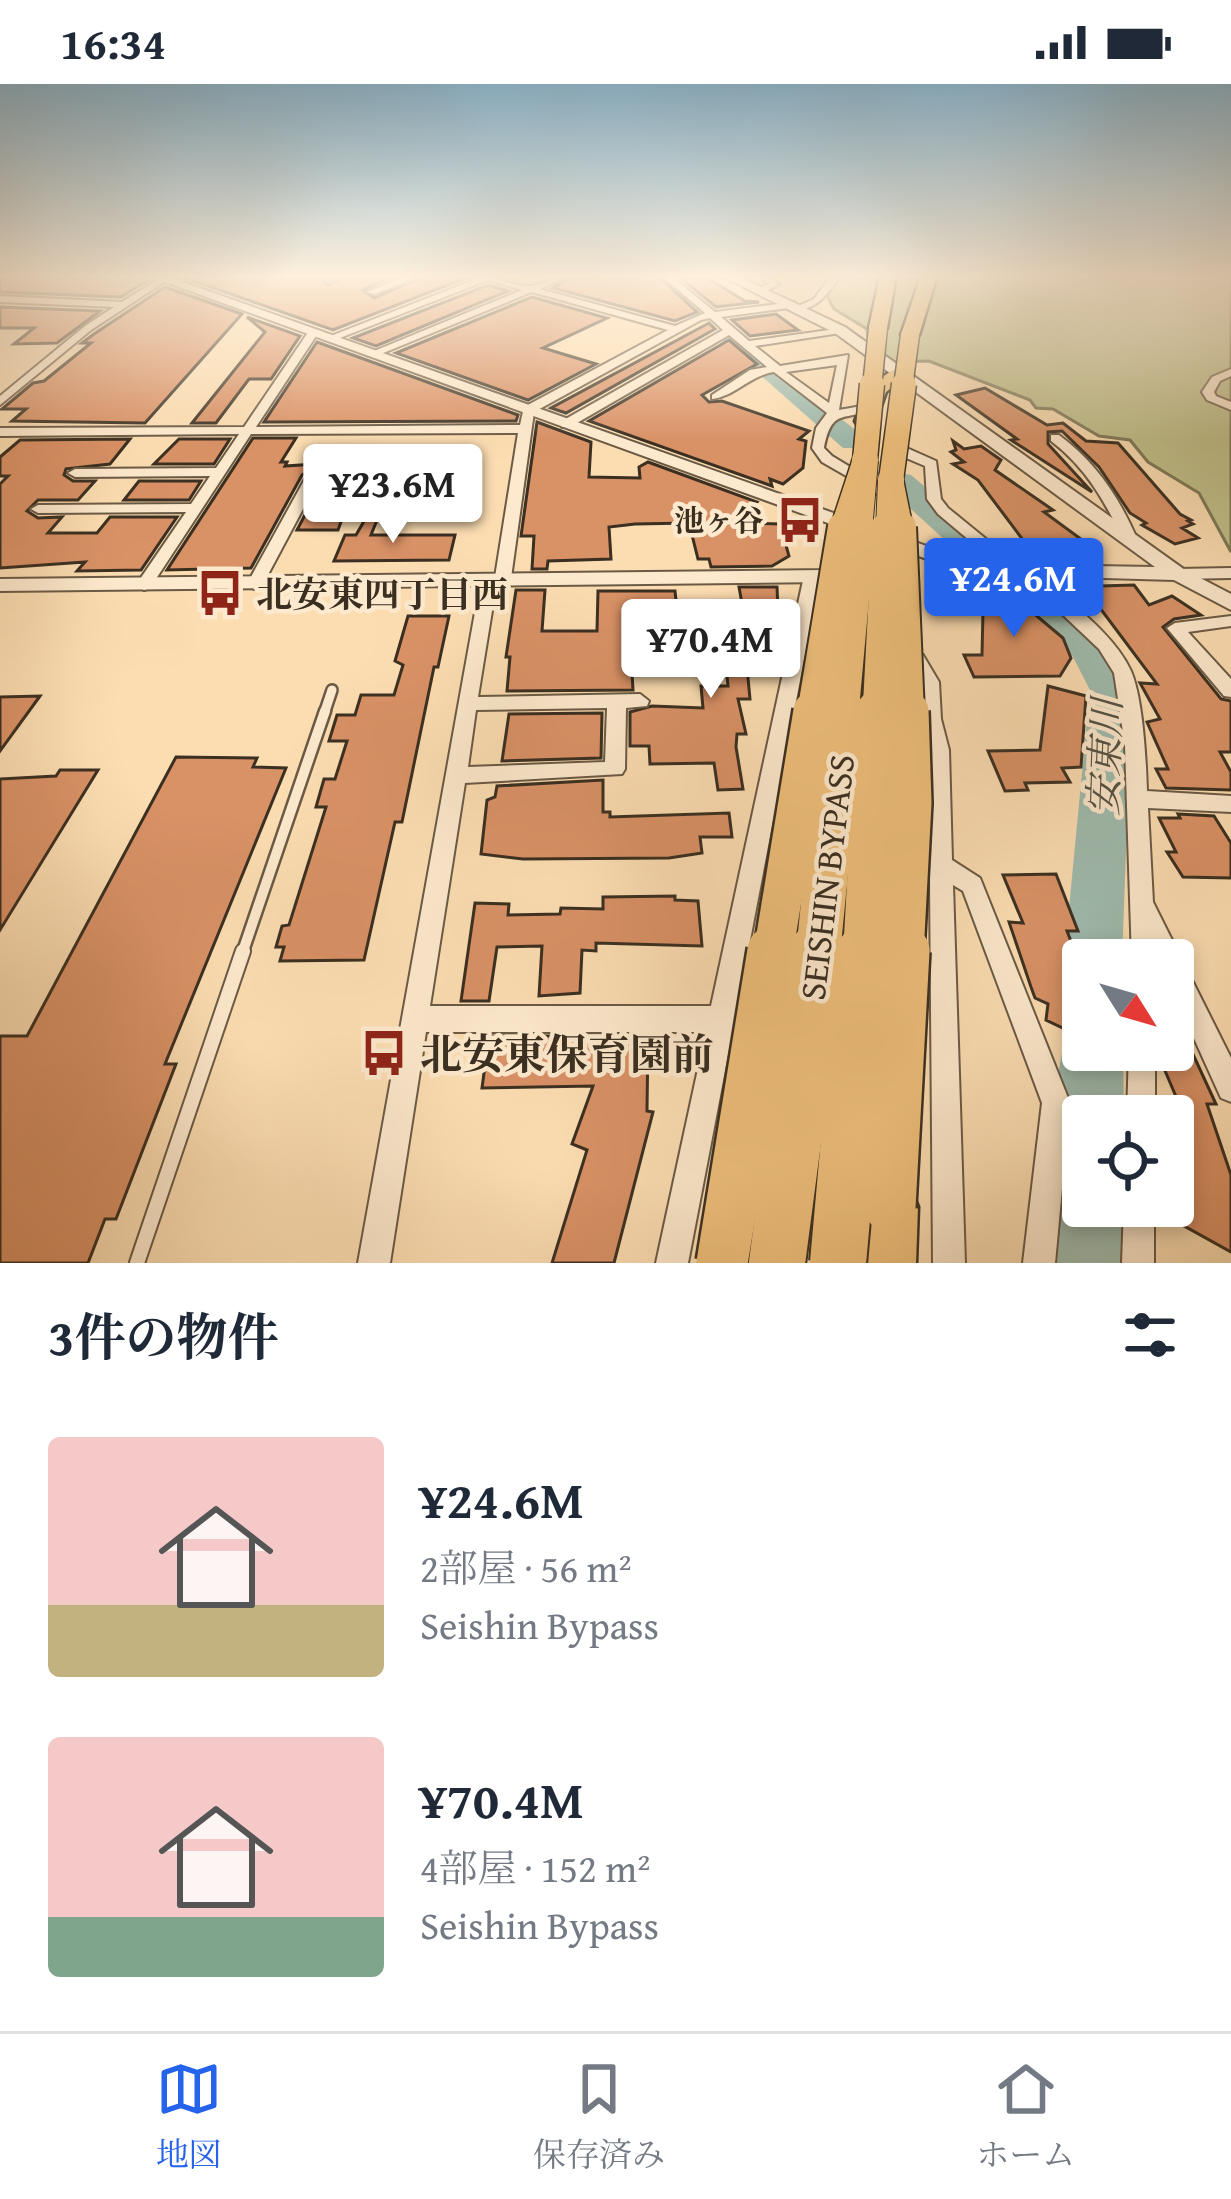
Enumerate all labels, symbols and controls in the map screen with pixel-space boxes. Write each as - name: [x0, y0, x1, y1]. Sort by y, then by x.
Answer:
- text: 16:34: [60, 10, 166, 75]
- pin: ¥23.6M: [295, 444, 491, 546]
- text: ¥23.6M: [330, 454, 456, 511]
- bus stop icon: 池ヶ谷: [775, 495, 825, 545]
- place label: 池ヶ谷: [674, 498, 764, 542]
- pin: ¥24.6M: [916, 538, 1112, 640]
- text: ¥24.6M: [951, 548, 1077, 605]
- place label: 北安東四丁目西: [256, 567, 508, 620]
- bus stop icon: 北安東四丁目西: [195, 568, 245, 618]
- pin: ¥70.4M: [613, 599, 809, 701]
- text: ¥70.4M: [648, 609, 774, 666]
- water label: 安東川: [1073, 694, 1135, 816]
- street label: SEISHIN BYPASS: [785, 751, 867, 1003]
- north arrow: [1062, 939, 1194, 1071]
- map controls: [1062, 939, 1194, 1227]
- place label: 北安東保育園前: [420, 1023, 714, 1084]
- bus stop icon: 北安東保育園前: [359, 1028, 409, 1078]
- button: locate: [1062, 1095, 1194, 1227]
- text: 3件の物件: [48, 1299, 278, 1374]
- icon: filters: [1117, 1302, 1183, 1368]
- text: ¥24.6M: [420, 1462, 584, 1537]
- icon: home: [144, 1485, 288, 1629]
- text: 2部屋 · 56 m²: [420, 1539, 632, 1596]
- text: Seishin Bypass: [420, 1596, 659, 1653]
- text: ¥70.4M: [420, 1762, 584, 1837]
- icon: home: [144, 1785, 288, 1929]
- text: 4部屋 · 152 m²: [420, 1839, 650, 1896]
- text: Seishin Bypass: [420, 1896, 659, 1953]
- tab: 地図: [156, 2056, 222, 2178]
- tab: 保存済み: [533, 2056, 665, 2178]
- tab: ホーム: [976, 2056, 1075, 2178]

